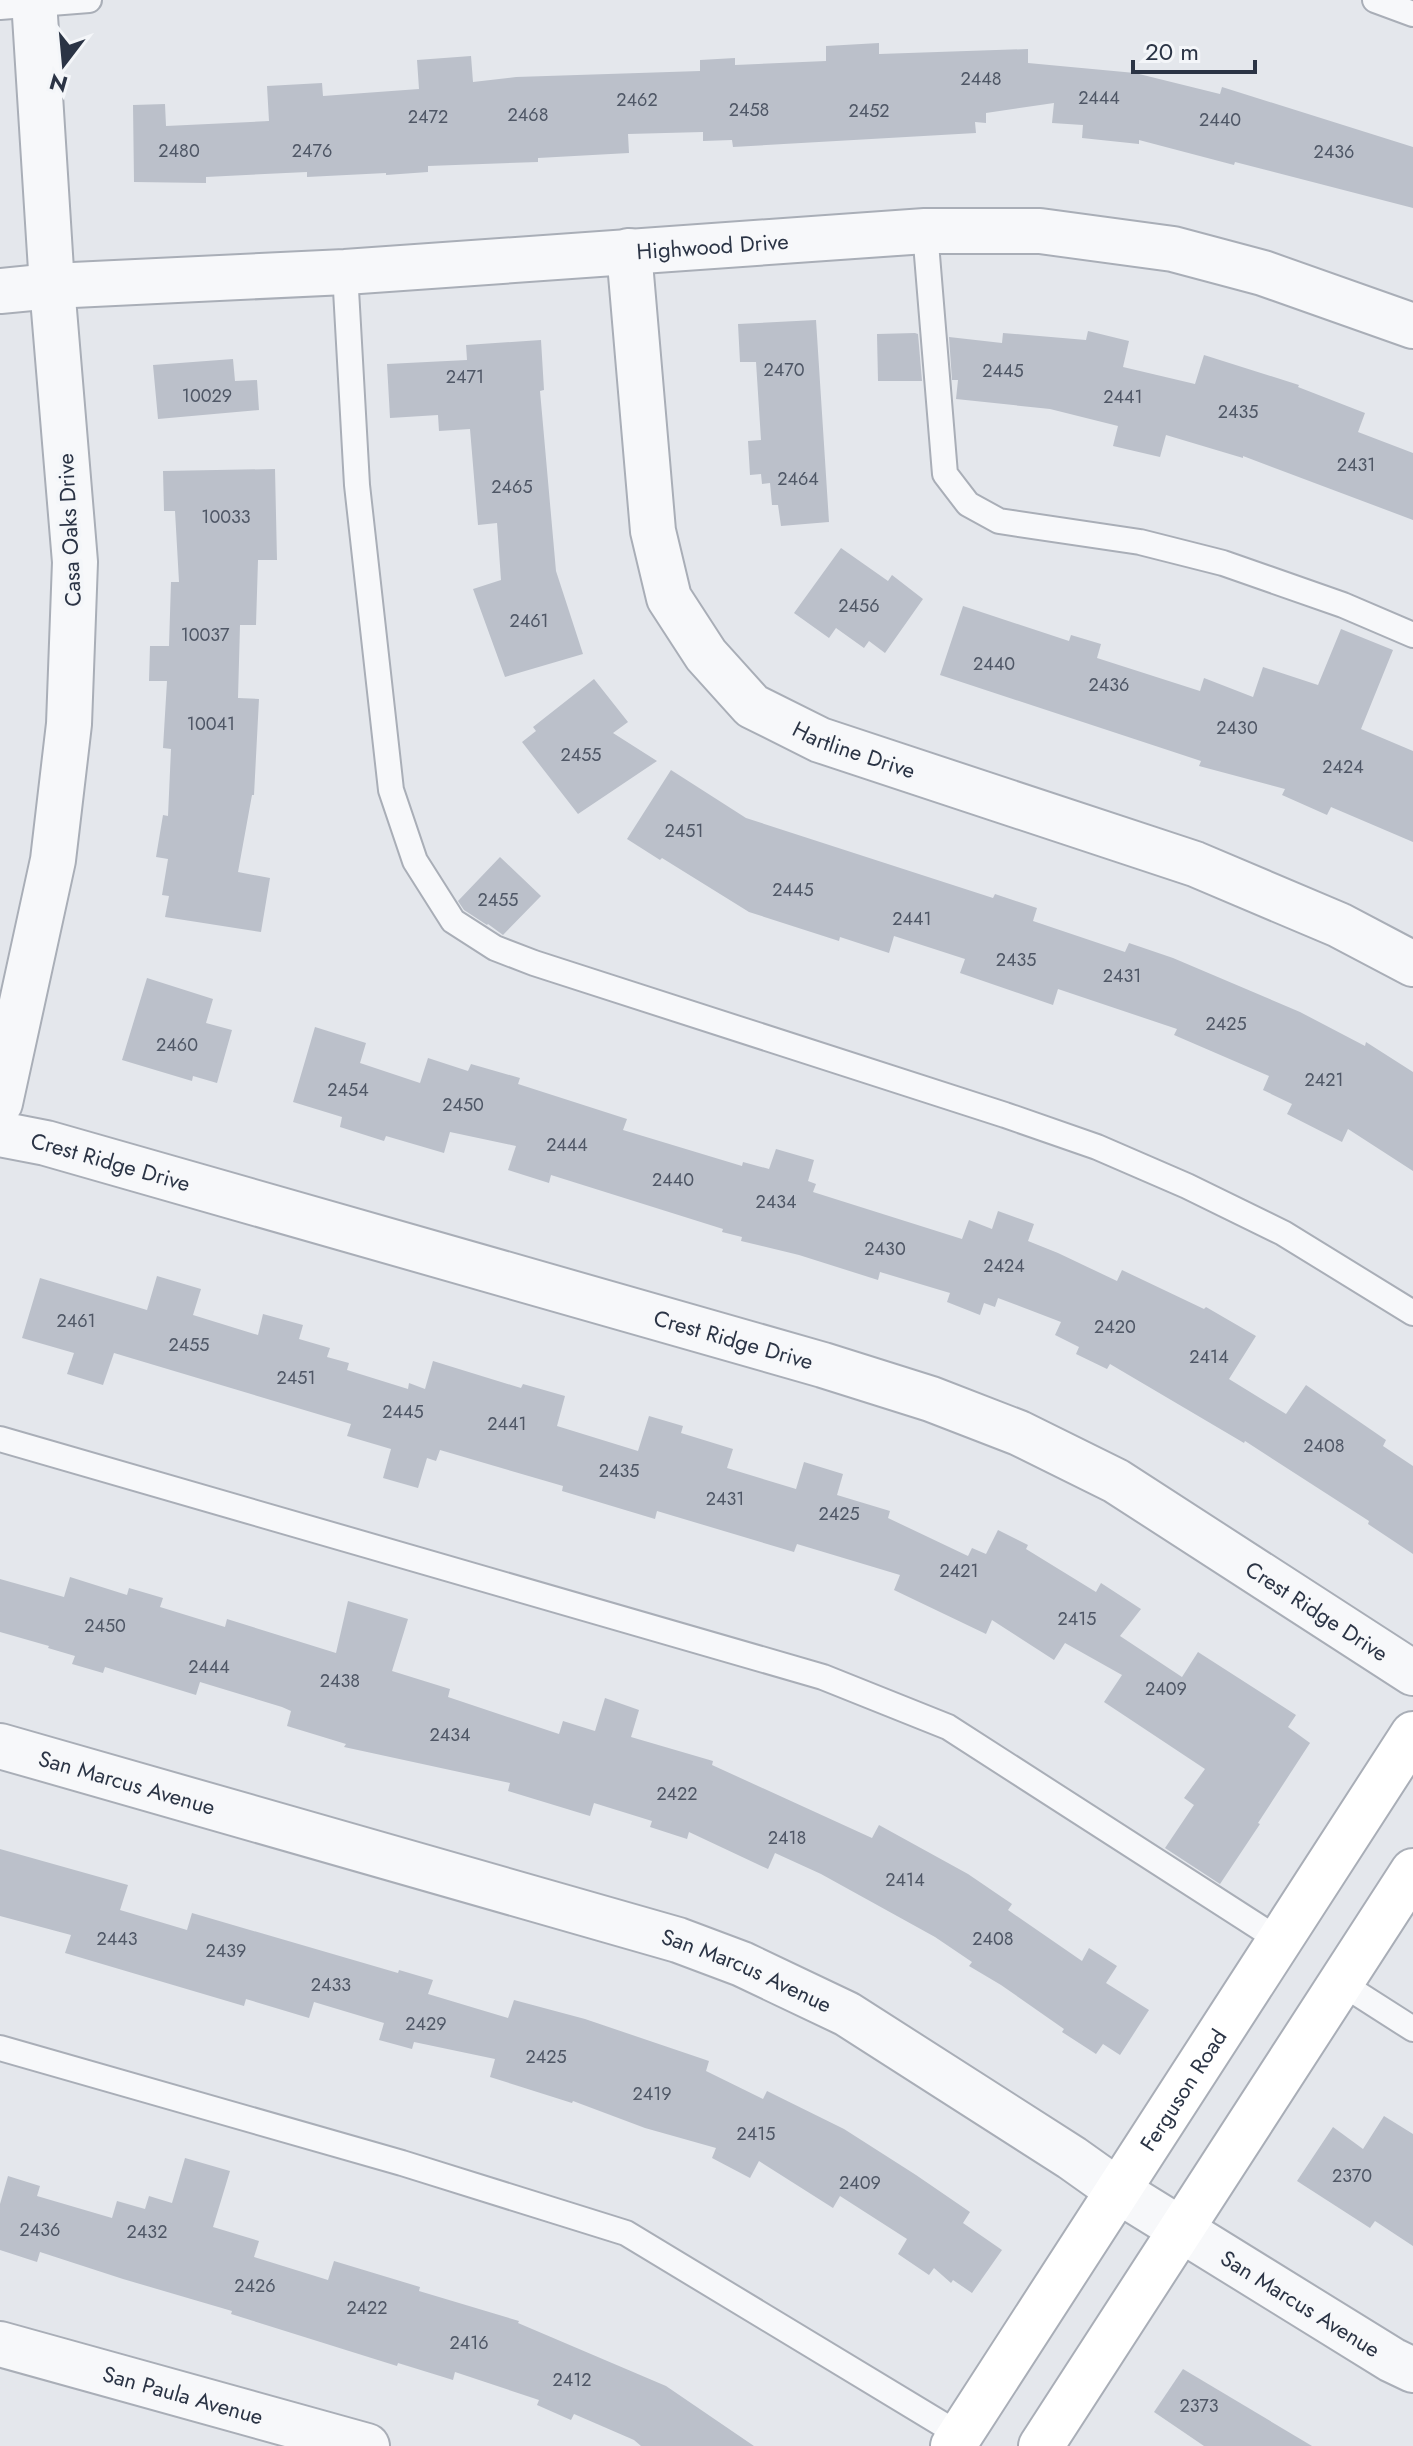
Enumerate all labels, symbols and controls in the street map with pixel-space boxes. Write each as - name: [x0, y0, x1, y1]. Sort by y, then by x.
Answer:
- north arrow: [24, 24, 104, 104]
- scale bar: [1133, 24, 1255, 74]
- text: 20 m: [1145, 34, 1199, 69]
- text: N: [46, 65, 71, 101]
- house number: 2448: [960, 66, 1002, 92]
- house number: 2444: [1078, 85, 1120, 111]
- house number: 2462: [616, 87, 658, 113]
- house number: 2458: [729, 97, 769, 123]
- house number: 2452: [848, 98, 890, 124]
- house number: 2468: [508, 102, 548, 128]
- house number: 2472: [408, 104, 448, 130]
- house number: 2440: [1199, 107, 1241, 133]
- house number: 2480: [158, 138, 200, 164]
- house number: 2476: [292, 138, 332, 164]
- house number: 2436: [1314, 139, 1354, 165]
- street label: Highwood Drive: [635, 225, 790, 267]
- house number: 2470: [764, 357, 805, 383]
- house number: 2445: [982, 358, 1024, 384]
- house number: 2471: [446, 364, 484, 390]
- house number: 10029: [182, 383, 232, 409]
- house number: 2441: [1103, 384, 1143, 410]
- house number: 2435: [1218, 399, 1258, 425]
- street label: Casa Oaks Drive: [49, 452, 89, 608]
- house number: 2431: [1337, 452, 1375, 478]
- house number: 2464: [777, 466, 819, 492]
- house number: 2465: [491, 474, 533, 500]
- house number: 10033: [201, 504, 251, 530]
- house number: 2456: [838, 593, 880, 619]
- house number: 2461: [509, 608, 549, 634]
- house number: 10037: [181, 622, 230, 648]
- house number: 2440: [973, 651, 1015, 677]
- house number: 2436: [1089, 672, 1129, 698]
- house number: 10041: [187, 711, 235, 737]
- street label: Hartline Drive: [787, 713, 920, 786]
- house number: 2430: [1216, 715, 1258, 741]
- house number: 2455: [560, 742, 602, 768]
- house number: 2424: [1322, 754, 1364, 780]
- house number: 2451: [665, 818, 704, 844]
- house number: 2445: [772, 877, 814, 903]
- house number: 2455: [477, 887, 519, 913]
- house number: 2441: [892, 906, 932, 932]
- house number: 2435: [996, 947, 1036, 973]
- house number: 2431: [1103, 963, 1141, 989]
- house number: 2425: [1205, 1011, 1247, 1037]
- house number: 2460: [156, 1032, 198, 1058]
- house number: 2421: [1304, 1067, 1344, 1093]
- house number: 2454: [327, 1077, 369, 1103]
- house number: 2450: [442, 1092, 484, 1118]
- street label: Crest Ridge Drive: [28, 1124, 194, 1199]
- house number: 2444: [546, 1132, 588, 1158]
- house number: 2440: [652, 1167, 694, 1193]
- house number: 2434: [755, 1189, 797, 1215]
- house number: 2430: [864, 1236, 906, 1262]
- house number: 2424: [983, 1253, 1025, 1279]
- street label: Crest Ridge Drive: [650, 1301, 817, 1377]
- house number: 2461: [56, 1308, 96, 1334]
- house number: 2420: [1094, 1314, 1136, 1340]
- house number: 2455: [168, 1332, 210, 1358]
- house number: 2414: [1189, 1344, 1229, 1370]
- house number: 2451: [277, 1365, 316, 1391]
- house number: 2445: [382, 1399, 424, 1425]
- house number: 2441: [487, 1411, 527, 1437]
- house number: 2408: [1303, 1433, 1345, 1459]
- house number: 2435: [599, 1458, 639, 1484]
- house number: 2431: [706, 1486, 744, 1512]
- house number: 2425: [818, 1501, 860, 1527]
- street label: Crest Ridge Drive: [1239, 1553, 1395, 1669]
- house number: 2421: [939, 1558, 979, 1584]
- house number: 2415: [1058, 1606, 1097, 1632]
- house number: 2450: [84, 1613, 126, 1639]
- house number: 2444: [188, 1654, 230, 1680]
- house number: 2438: [320, 1668, 360, 1694]
- house number: 2409: [1145, 1676, 1187, 1702]
- house number: 2434: [429, 1722, 471, 1748]
- street label: San Marcus Avenue: [35, 1742, 219, 1823]
- house number: 2422: [656, 1781, 698, 1807]
- house number: 2418: [768, 1825, 806, 1851]
- house number: 2414: [885, 1867, 925, 1893]
- street label: San Marcus Avenue: [658, 1920, 837, 2020]
- house number: 2443: [96, 1926, 138, 1952]
- house number: 2408: [972, 1926, 1014, 1952]
- house number: 2439: [206, 1938, 246, 1964]
- house number: 2433: [311, 1972, 351, 1998]
- house number: 2429: [405, 2011, 447, 2037]
- street label: Ferguson Road: [1132, 2023, 1234, 2157]
- house number: 2425: [525, 2044, 567, 2070]
- house number: 2419: [632, 2081, 672, 2107]
- house number: 2415: [737, 2121, 776, 2147]
- house number: 2370: [1332, 2163, 1372, 2189]
- house number: 2409: [839, 2170, 881, 2196]
- house number: 2436: [20, 2217, 60, 2243]
- house number: 2432: [127, 2219, 167, 2245]
- street label: San Marcus Avenue: [1214, 2242, 1387, 2365]
- house number: 2426: [234, 2273, 276, 2299]
- house number: 2422: [346, 2295, 388, 2321]
- house number: 2416: [449, 2330, 489, 2356]
- street label: San Paula Avenue: [99, 2357, 267, 2432]
- house number: 2412: [552, 2367, 592, 2393]
- house number: 2373: [1179, 2393, 1219, 2419]

